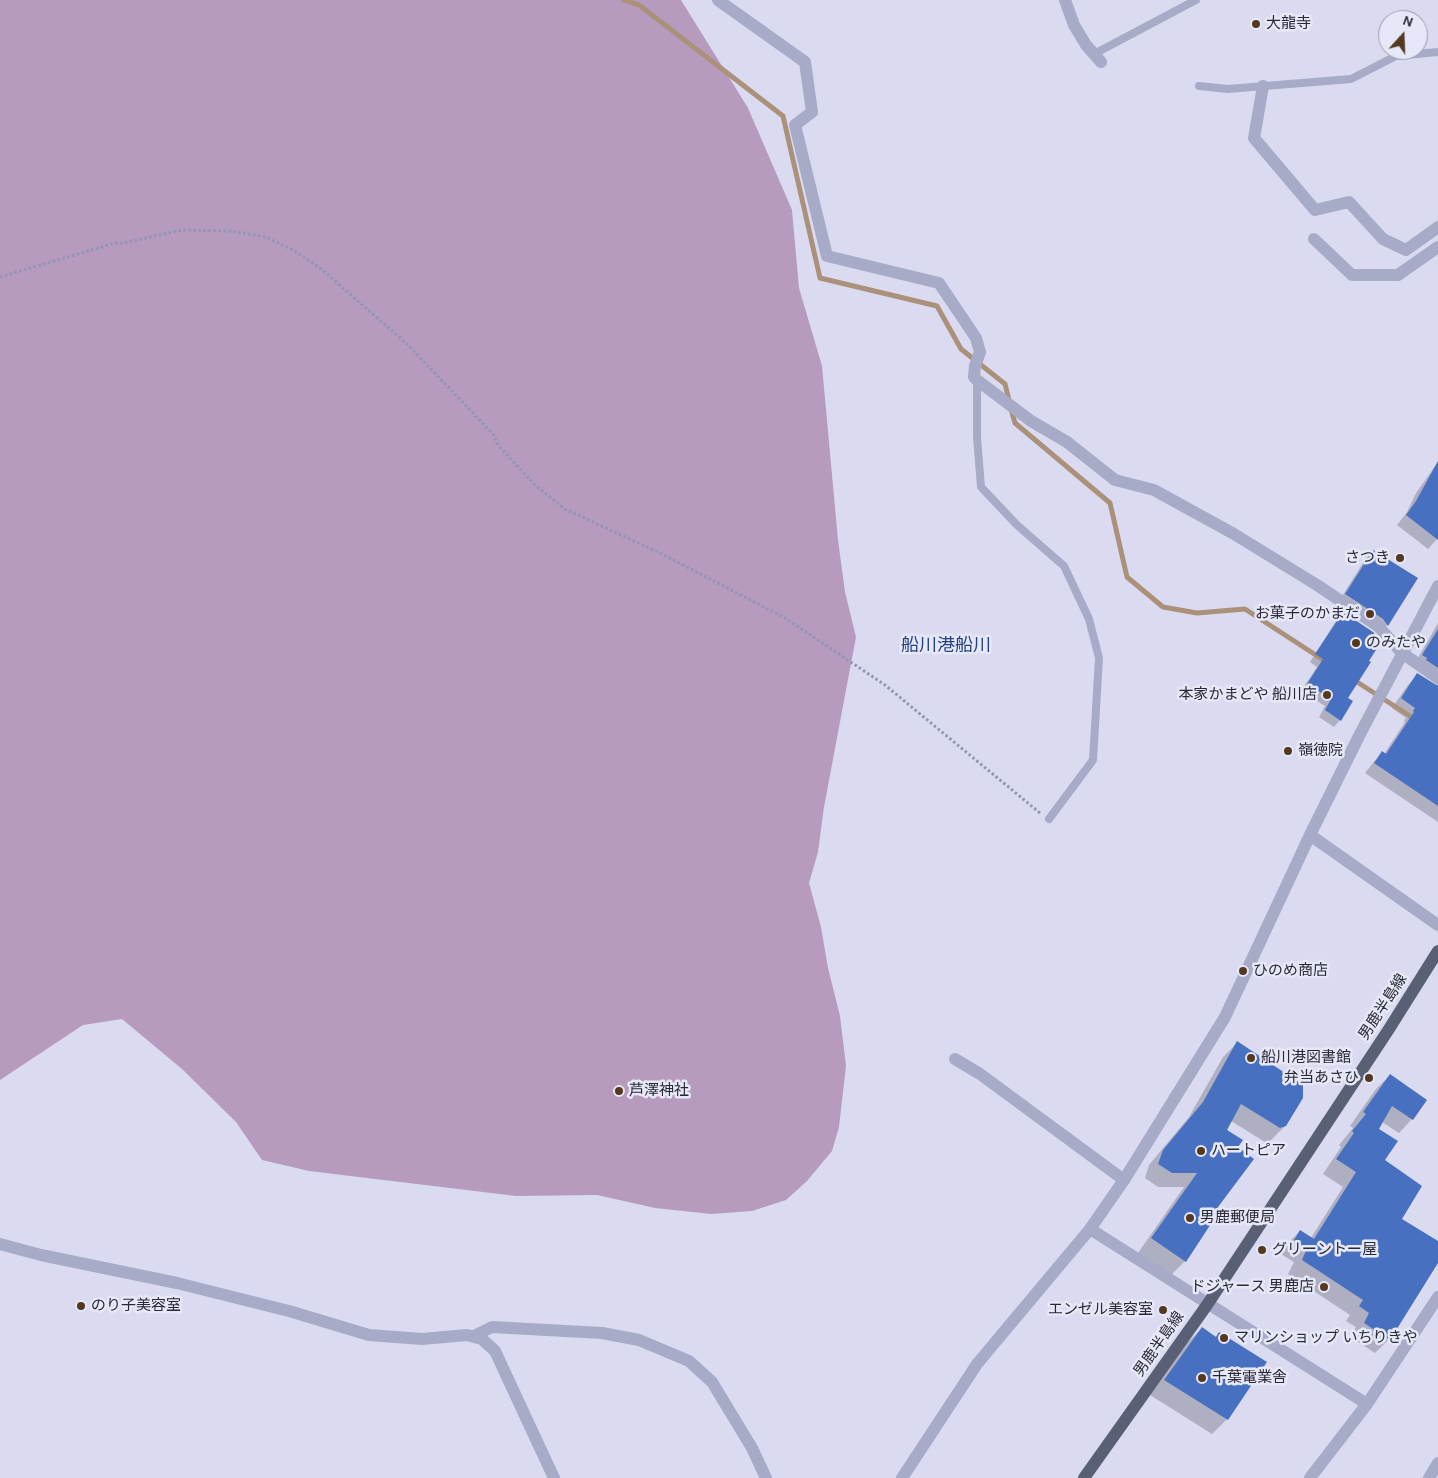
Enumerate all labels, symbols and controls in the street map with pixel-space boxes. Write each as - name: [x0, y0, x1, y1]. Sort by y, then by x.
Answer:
- north arrow: [1378, 10, 1428, 60]
- text: N: [1400, 12, 1416, 31]
- place label: 大龍寺: [1266, 15, 1311, 33]
- marker: 大龍寺: [1250, 18, 1262, 30]
- place label: さつき: [1345, 549, 1390, 567]
- marker: さつき: [1394, 552, 1406, 564]
- place label: お菓子のかまだ: [1255, 605, 1360, 623]
- marker: お菓子のかまだ: [1364, 608, 1376, 620]
- place label: のみたや: [1366, 634, 1426, 652]
- district label: 船川港船川: [901, 635, 991, 657]
- marker: のみたや: [1350, 637, 1362, 649]
- place label: 本家かまどや 船川店: [1178, 686, 1317, 704]
- marker: 本家かまどや 船川店: [1321, 689, 1333, 701]
- place label: 嶺徳院: [1298, 742, 1343, 760]
- marker: 嶺徳院: [1282, 745, 1294, 757]
- place label: ひのめ商店: [1253, 962, 1328, 980]
- marker: ひのめ商店: [1237, 965, 1249, 977]
- street label: 男鹿半島線: [1355, 971, 1411, 1043]
- place label: 船川港図書館: [1261, 1049, 1351, 1067]
- marker: 船川港図書館: [1245, 1052, 1257, 1064]
- place label: 弁当あさひ: [1284, 1069, 1359, 1087]
- marker: 弁当あさひ: [1363, 1072, 1375, 1084]
- place label: 芦澤神社: [629, 1082, 689, 1100]
- marker: 芦澤神社: [613, 1085, 625, 1097]
- place label: ハートピア: [1211, 1142, 1286, 1160]
- marker: ハートピア: [1195, 1145, 1207, 1157]
- place label: 男鹿郵便局: [1200, 1209, 1275, 1227]
- marker: 男鹿郵便局: [1184, 1212, 1196, 1224]
- place label: グリーントー屋: [1272, 1241, 1377, 1259]
- marker: グリーントー屋: [1256, 1244, 1268, 1256]
- place label: ドジャース 男鹿店: [1190, 1278, 1314, 1296]
- marker: ドジャース 男鹿店: [1318, 1281, 1330, 1293]
- place label: のり子美容室: [91, 1297, 181, 1315]
- marker: のり子美容室: [75, 1300, 87, 1312]
- place label: エンゼル美容室: [1048, 1301, 1153, 1319]
- marker: エンゼル美容室: [1157, 1304, 1169, 1316]
- street label: 男鹿半島線: [1130, 1308, 1188, 1380]
- place label: マリンショップ いちりきや: [1234, 1329, 1418, 1347]
- marker: マリンショップ いちりきや: [1218, 1332, 1230, 1344]
- place label: 千葉電業舎: [1212, 1369, 1287, 1387]
- marker: 千葉電業舎: [1196, 1372, 1208, 1384]

